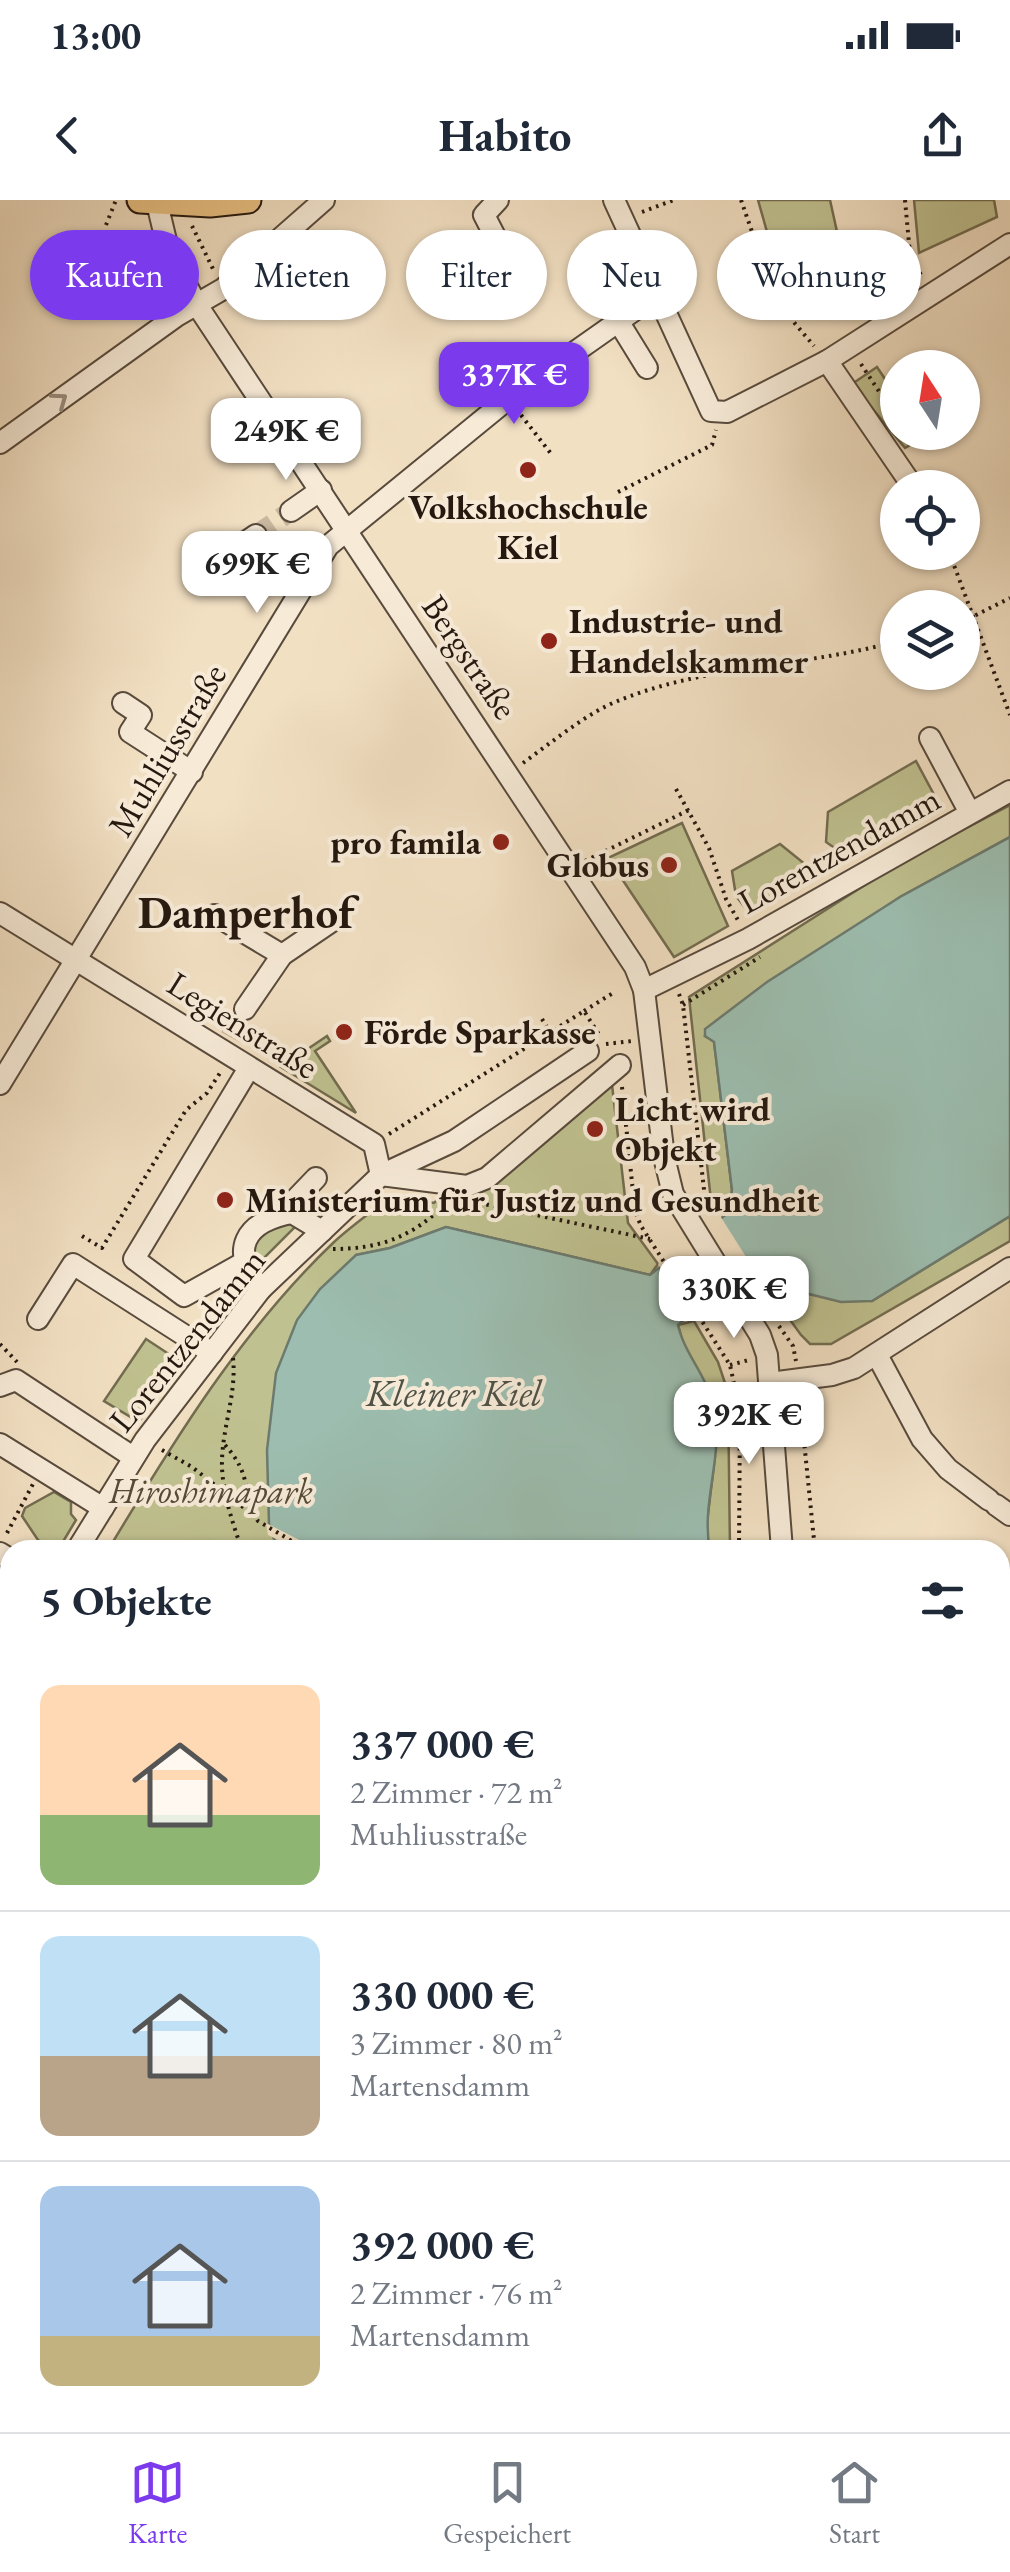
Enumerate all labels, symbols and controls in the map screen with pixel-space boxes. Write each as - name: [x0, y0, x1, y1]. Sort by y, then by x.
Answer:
- text: 13:00: [50, 11, 141, 60]
- text: Habito: [439, 106, 571, 164]
- icon: back: [40, 108, 95, 163]
- icon: share: [915, 108, 970, 163]
- chip: Kaufen: [30, 230, 199, 320]
- chip: Mieten: [219, 230, 386, 320]
- chip: Filter: [406, 230, 547, 320]
- chip: Neu: [567, 230, 697, 320]
- chip: Wohnung: [717, 230, 921, 320]
- pin: 337K €: [433, 342, 595, 427]
- north arrow: [880, 350, 980, 450]
- map controls: [880, 350, 980, 690]
- text: 337K €: [461, 353, 567, 395]
- one-way arrow: [48, 394, 67, 412]
- pin: 249K €: [205, 398, 367, 483]
- text: 249K €: [233, 409, 339, 451]
- marker: Volkshochschule Kiel: [517, 459, 539, 481]
- button: locate: [880, 470, 980, 570]
- place label: Volkshochschule Kiel: [408, 484, 648, 569]
- pin: 699K €: [176, 531, 338, 616]
- text: 699K €: [204, 542, 310, 584]
- street label: Bergstraße: [413, 586, 528, 727]
- button: layers: [880, 590, 980, 690]
- place label: Industrie- und Handelskammer: [569, 598, 809, 683]
- marker: Industrie- und Handelskammer: [538, 630, 560, 652]
- street label: Muhliusstraße: [97, 655, 236, 844]
- street label: Lorentzendamm: [730, 776, 948, 924]
- place label: pro famila: [331, 819, 482, 864]
- marker: pro famila: [490, 831, 512, 853]
- place label: Globus: [547, 842, 649, 887]
- marker: Globus: [658, 854, 680, 876]
- district label: Damperhof: [138, 883, 360, 941]
- street label: Legienstraße: [160, 961, 327, 1089]
- place label: Förde Sparkasse: [364, 1009, 596, 1054]
- marker: Förde Sparkasse: [333, 1021, 355, 1043]
- place label: Licht wird Objekt: [615, 1086, 771, 1171]
- marker: Licht wird Objekt: [584, 1118, 606, 1140]
- place label: Ministerium für Justiz und Gesundheit: [245, 1177, 819, 1222]
- marker: Ministerium für Justiz und Gesundheit: [214, 1189, 236, 1211]
- street label: Lorentzendamm: [99, 1238, 275, 1441]
- pin: 330K €: [653, 1256, 815, 1341]
- text: 330K €: [681, 1267, 787, 1309]
- water label: Kleiner Kiel: [365, 1368, 543, 1417]
- pin: 392K €: [668, 1382, 830, 1467]
- text: 392K €: [696, 1393, 802, 1435]
- park label: Hiroshimapark: [108, 1468, 313, 1514]
- text: 5 Objekte: [40, 1573, 212, 1628]
- icon: filters: [915, 1573, 970, 1628]
- text: 337 000 €: [350, 1716, 534, 1771]
- icon: home: [120, 1725, 240, 1845]
- text: 2 Zimmer · 72 m²: [350, 1771, 563, 1813]
- text: Muhliusstraße: [350, 1813, 527, 1855]
- text: 330 000 €: [350, 1967, 534, 2022]
- icon: home: [120, 1976, 240, 2096]
- text: 3 Zimmer · 80 m²: [350, 2022, 563, 2064]
- text: Martensdamm: [350, 2064, 530, 2106]
- text: 392 000 €: [350, 2217, 534, 2272]
- icon: home: [120, 2226, 240, 2346]
- text: 2 Zimmer · 76 m²: [350, 2272, 563, 2314]
- text: Martensdamm: [350, 2314, 530, 2356]
- tab: Karte: [128, 2455, 187, 2551]
- tab: Gespeichert: [443, 2455, 571, 2551]
- tab: Start: [827, 2455, 882, 2551]

